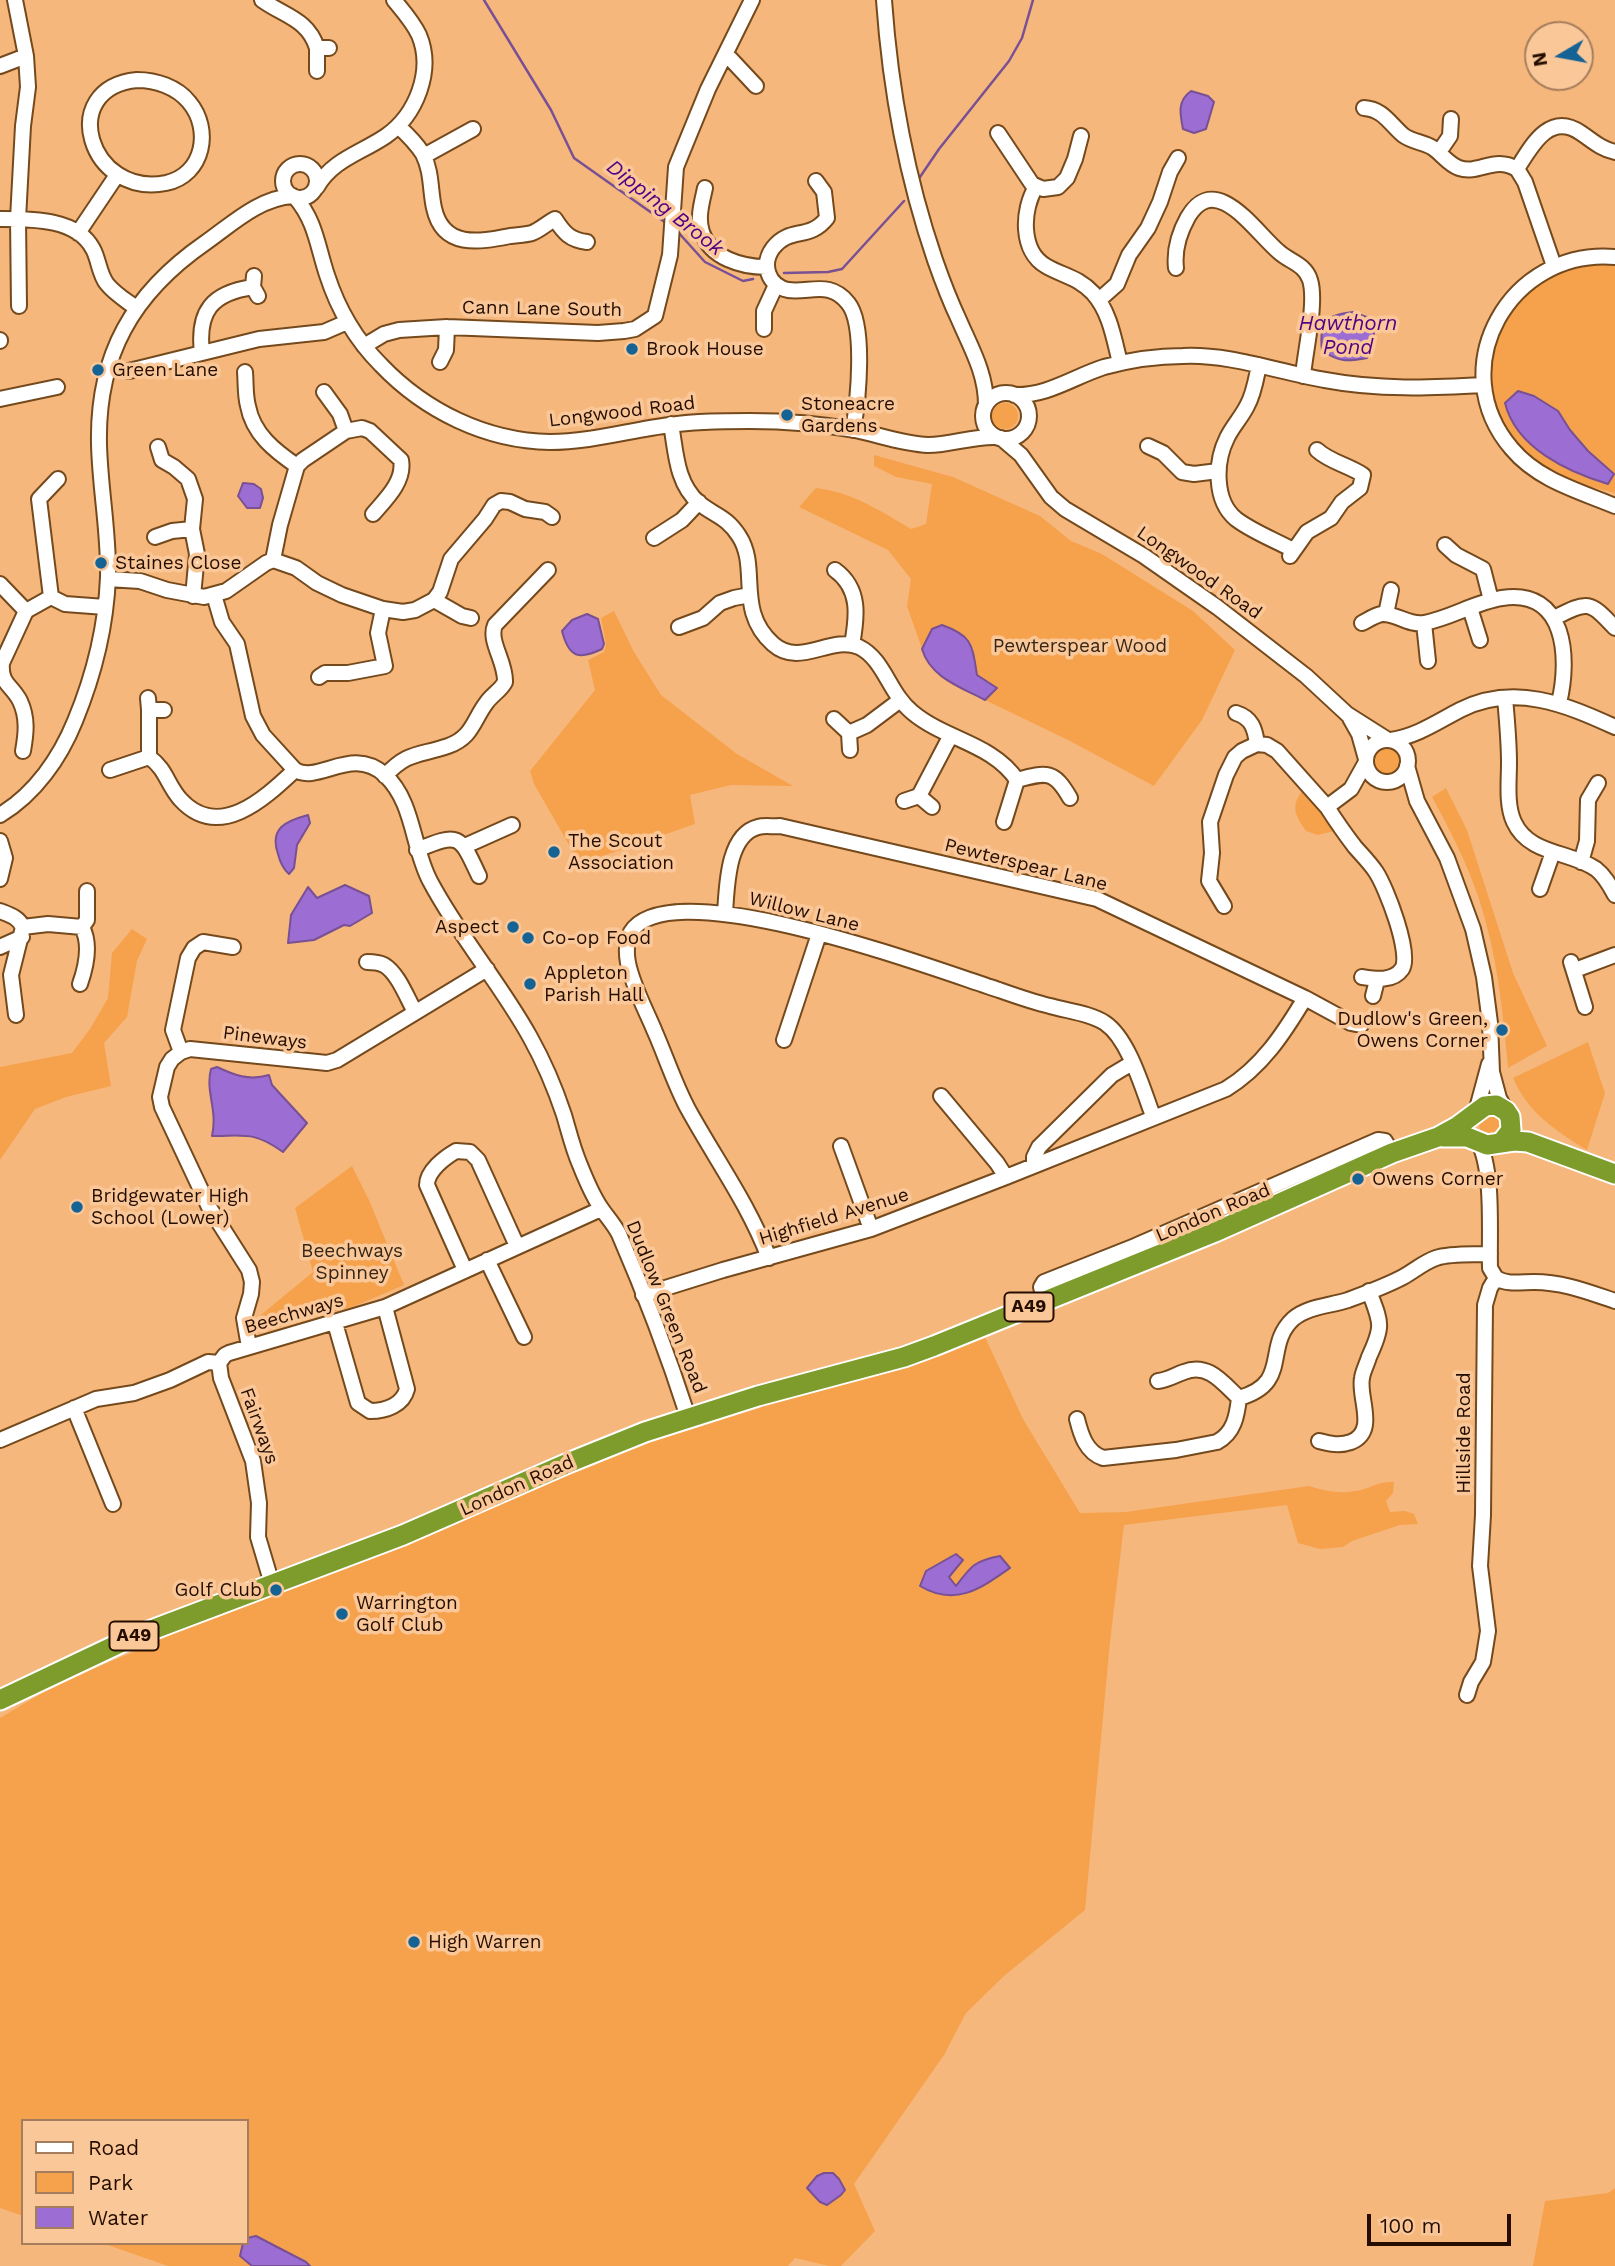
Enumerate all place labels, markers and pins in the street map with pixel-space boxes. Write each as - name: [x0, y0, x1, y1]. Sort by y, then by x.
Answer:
- place label: Brook House: [646, 338, 764, 360]
- marker: Brook House: [624, 341, 640, 357]
- place label: Green Lane: [112, 359, 218, 381]
- marker: Green Lane: [90, 362, 106, 378]
- place label: Stoneacre Gardens: [801, 393, 895, 437]
- marker: Stoneacre Gardens: [779, 407, 795, 423]
- place label: Staines Close: [115, 552, 241, 574]
- marker: Staines Close: [93, 555, 109, 571]
- place label: The Scout Association: [568, 830, 674, 874]
- marker: The Scout Association: [546, 844, 562, 860]
- place label: Aspect: [435, 916, 499, 938]
- marker: Aspect: [505, 919, 521, 935]
- place label: Co-op Food: [542, 927, 651, 949]
- marker: Co-op Food: [520, 930, 536, 946]
- place label: Appleton Parish Hall: [544, 962, 644, 1006]
- marker: Appleton Parish Hall: [522, 976, 538, 992]
- place label: Dudlow's Green, Owens Corner: [1337, 1008, 1488, 1052]
- marker: Dudlow's Green, Owens Corner: [1494, 1022, 1510, 1038]
- place label: Owens Corner: [1372, 1168, 1503, 1190]
- marker: Owens Corner: [1350, 1171, 1366, 1187]
- place label: Bridgewater High School (Lower): [91, 1185, 249, 1229]
- marker: Bridgewater High School (Lower): [69, 1199, 85, 1215]
- place label: Golf Club: [175, 1579, 262, 1601]
- marker: Golf Club: [268, 1582, 284, 1598]
- place label: Warrington Golf Club: [356, 1592, 458, 1636]
- marker: Warrington Golf Club: [334, 1606, 350, 1622]
- place label: High Warren: [428, 1931, 542, 1953]
- marker: High Warren: [406, 1934, 422, 1950]

